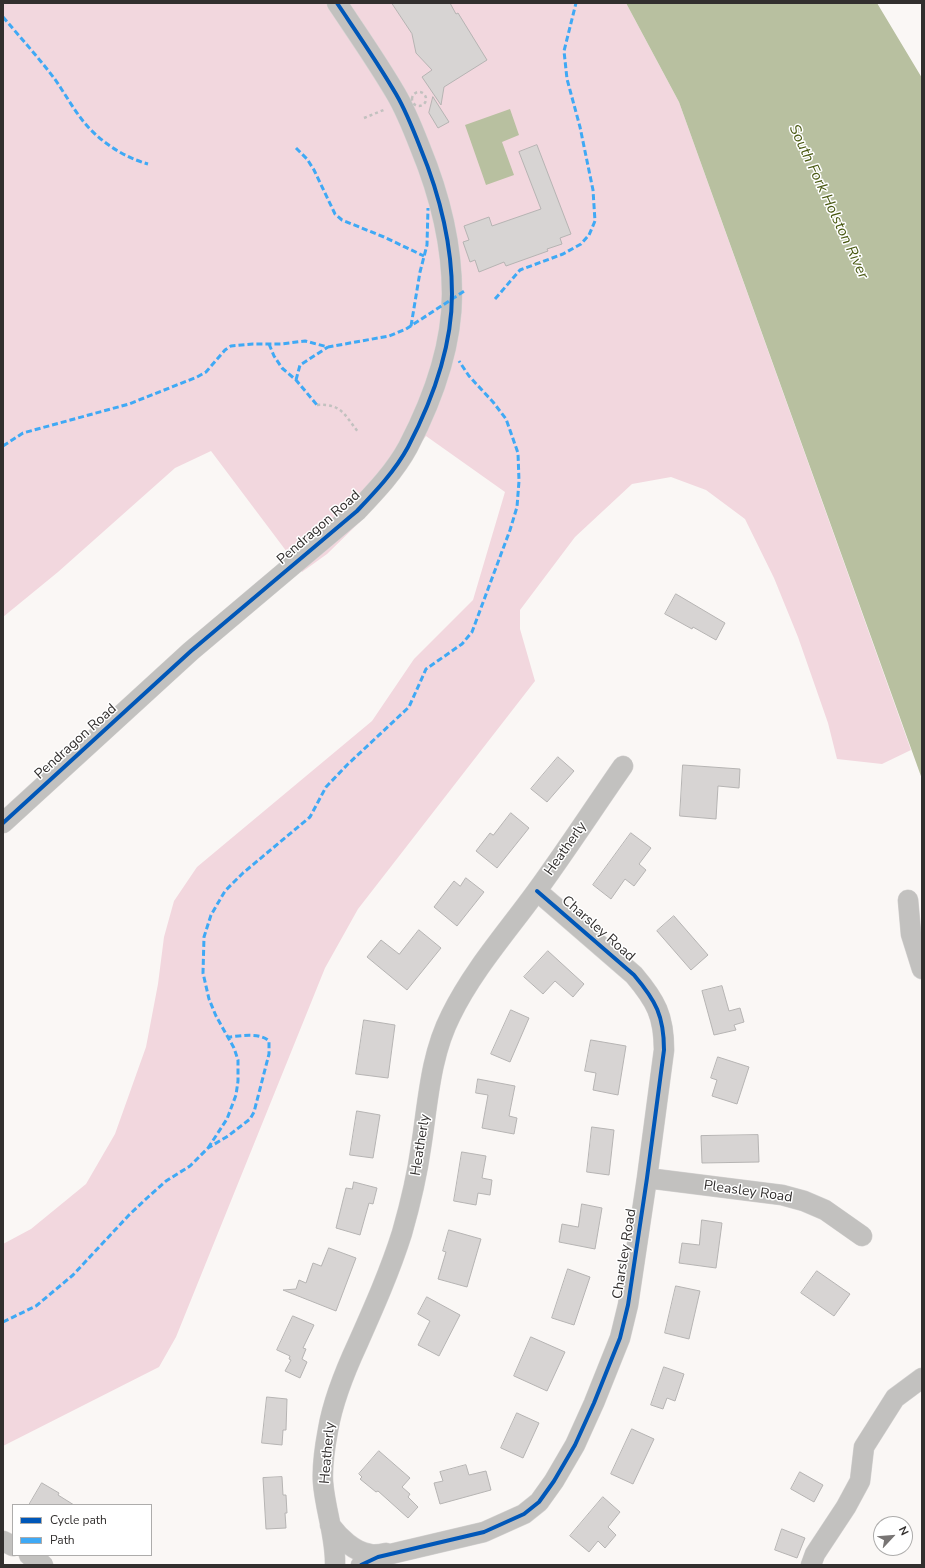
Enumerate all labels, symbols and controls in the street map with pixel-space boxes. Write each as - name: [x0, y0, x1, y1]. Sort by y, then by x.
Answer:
- water label: South Fork Holston River: [784, 122, 872, 282]
- street label: Pendragon Road: [274, 487, 364, 569]
- street label: Pendragon Road: [32, 701, 120, 783]
- street label: Heatherly: [541, 819, 591, 879]
- street label: Charsley Road: [558, 893, 638, 965]
- street label: Heatherly: [408, 1113, 434, 1177]
- street label: Pleasley Road: [703, 1177, 793, 1207]
- street label: Charsley Road: [610, 1208, 640, 1300]
- street label: Heatherly: [317, 1421, 339, 1485]
- legend: [12, 1504, 152, 1556]
- text: Cycle path: [50, 1512, 107, 1528]
- north arrow: [873, 1516, 913, 1556]
- text: N: [895, 1524, 912, 1538]
- text: Path: [50, 1532, 75, 1548]

